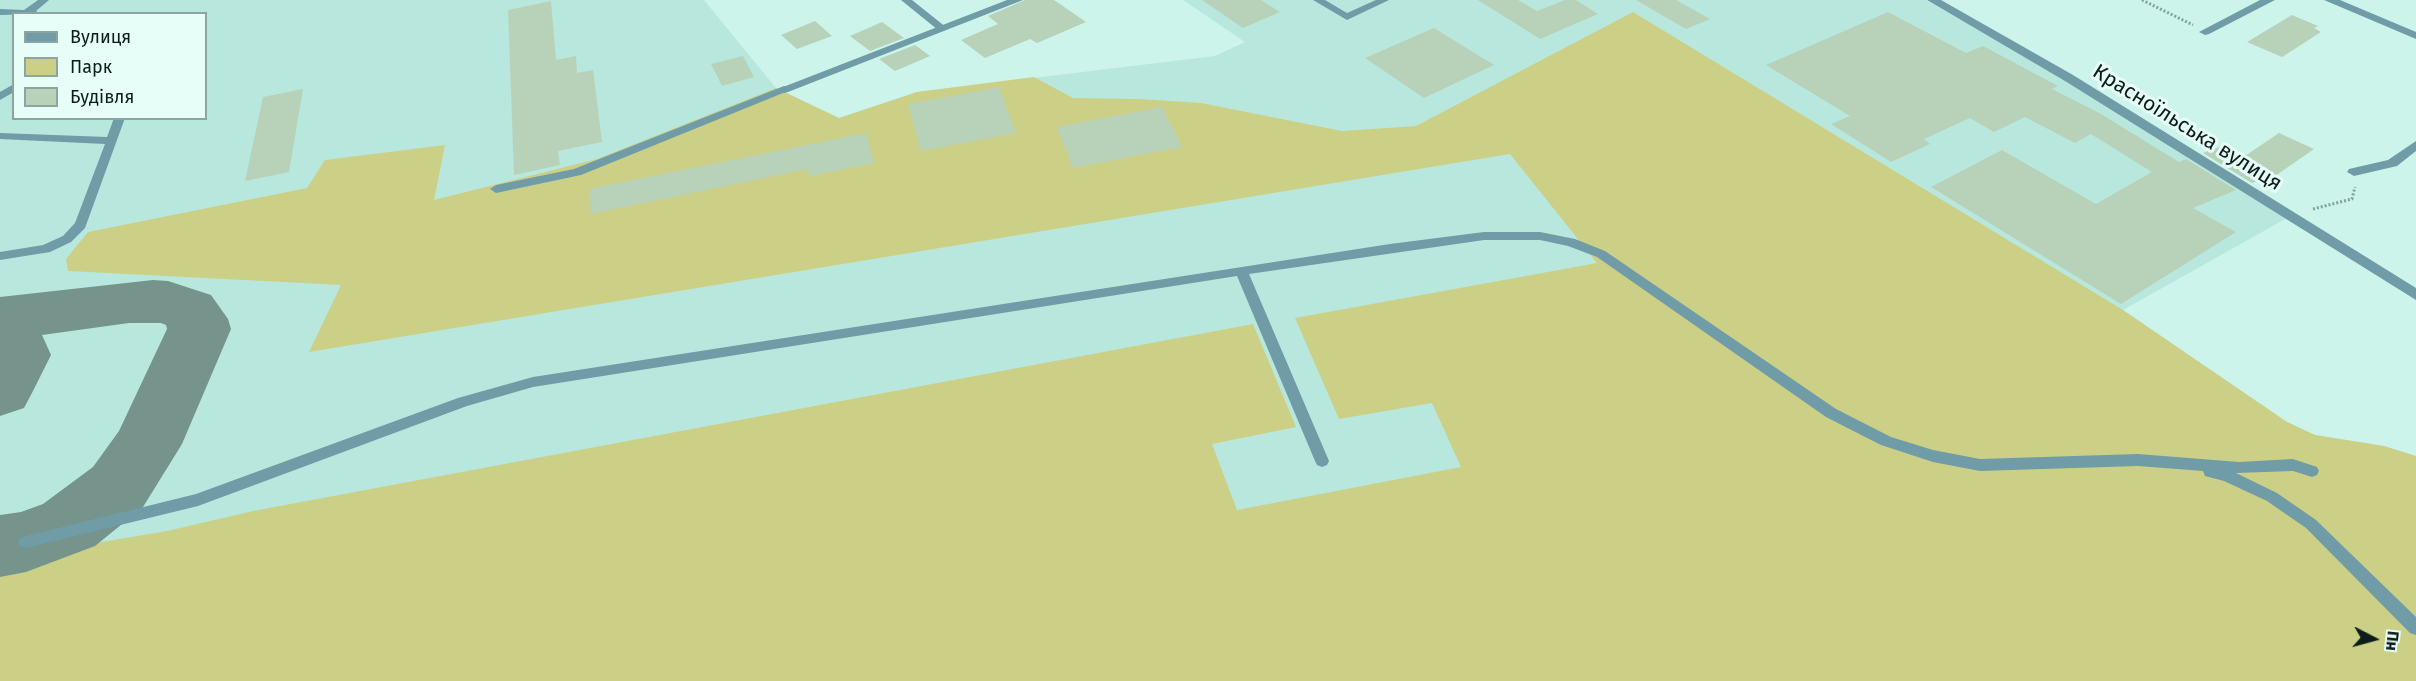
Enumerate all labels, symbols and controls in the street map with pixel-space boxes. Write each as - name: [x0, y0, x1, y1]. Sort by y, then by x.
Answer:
- legend: [12, 12, 207, 120]
- text: Вулиця: [70, 26, 131, 48]
- text: Парк: [70, 56, 112, 78]
- street label: Красноїльська вулиця: [2088, 59, 2286, 197]
- text: Будівля: [70, 86, 134, 108]
- north arrow: [2344, 609, 2404, 669]
- text: Пн: [2382, 630, 2403, 652]

